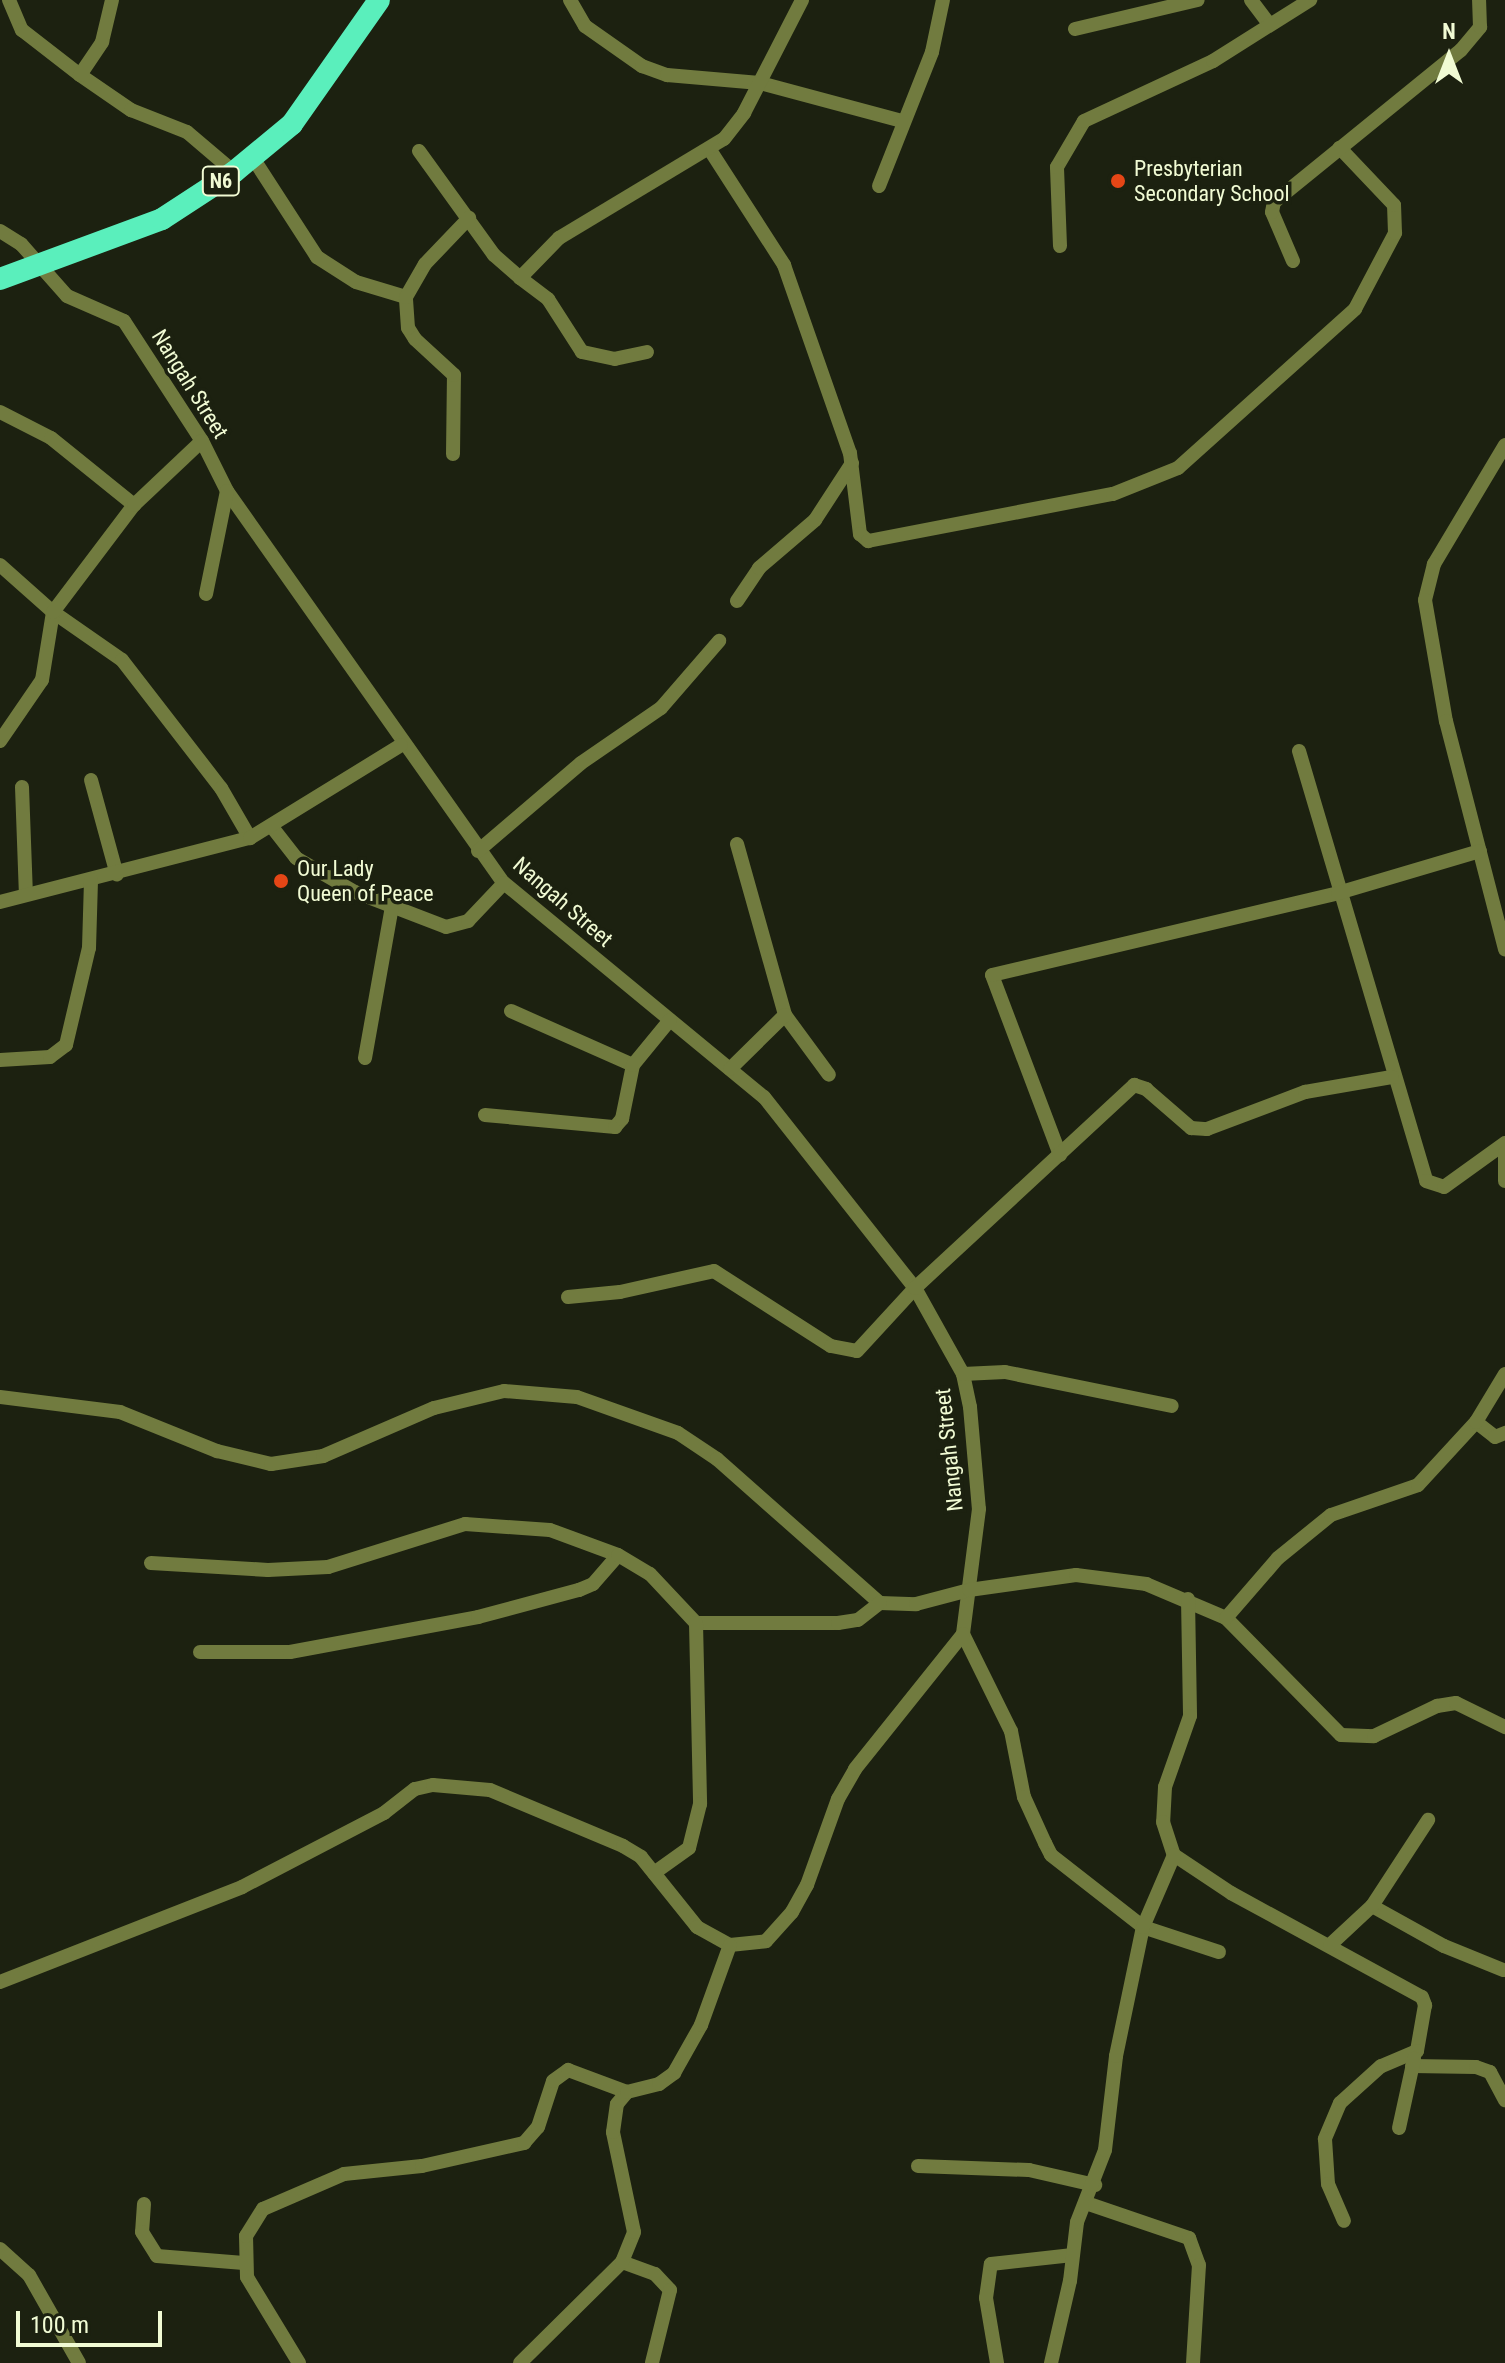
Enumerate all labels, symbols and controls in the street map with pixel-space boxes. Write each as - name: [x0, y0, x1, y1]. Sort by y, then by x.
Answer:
- north arrow: [1409, 16, 1489, 96]
- text: N: [1442, 19, 1456, 44]
- place label: Presbyterian Secondary School: [1134, 155, 1289, 206]
- road number: N6: [201, 165, 241, 197]
- marker: Presbyterian Secondary School: [1109, 172, 1127, 190]
- street label: Nangah Street: [146, 325, 234, 443]
- street label: Nangah Street: [508, 852, 618, 952]
- place label: Our Lady Queen of Peace: [297, 855, 434, 906]
- marker: Our Lady Queen of Peace: [272, 872, 290, 890]
- street label: Nangah Street: [929, 1387, 969, 1513]
- scale bar: [20, 2295, 166, 2345]
- text: 100 m: [30, 2311, 89, 2339]

